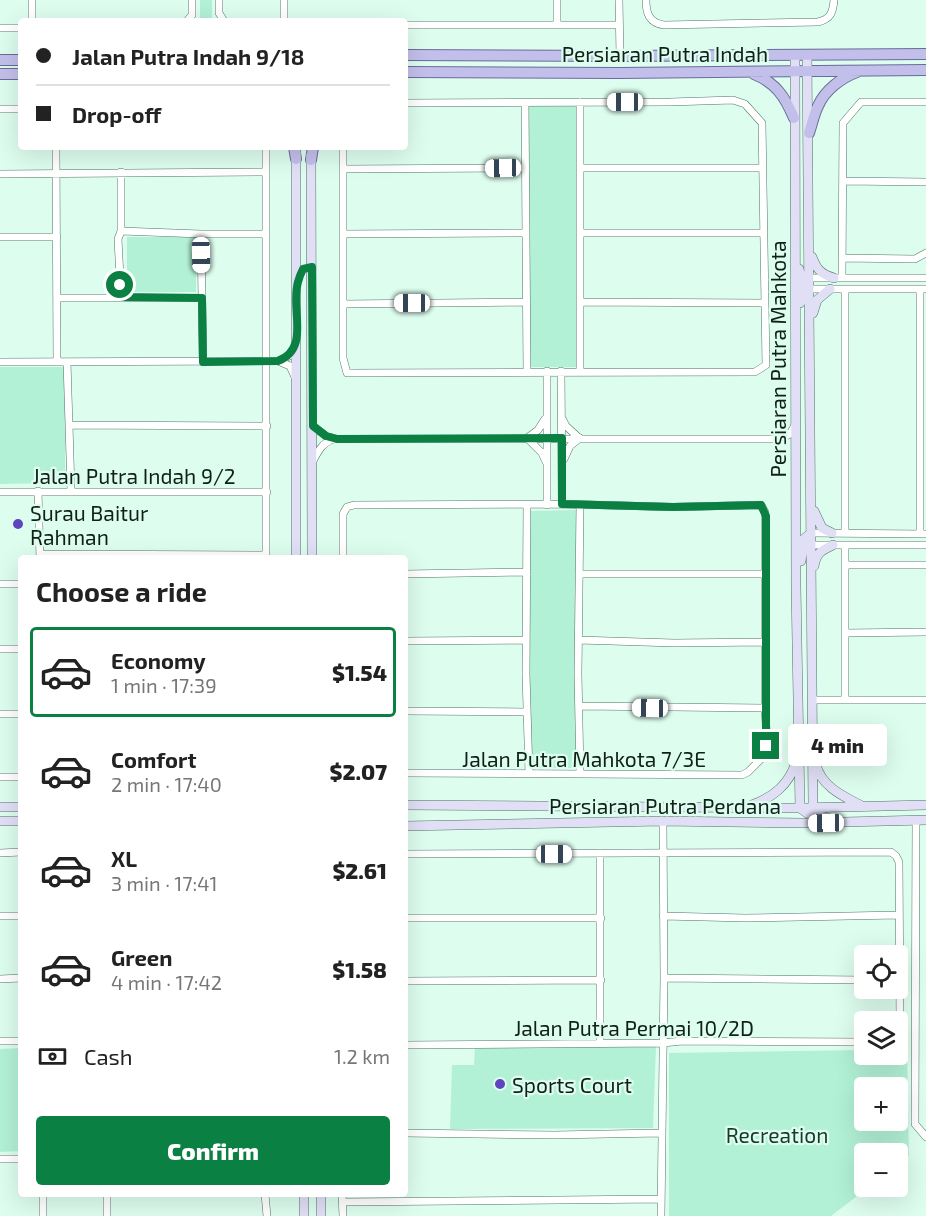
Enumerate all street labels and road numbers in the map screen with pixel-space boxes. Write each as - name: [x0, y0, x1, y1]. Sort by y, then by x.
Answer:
- street label: Persiaran Putra Indah: [562, 41, 768, 66]
- street label: Persiaran Putra Mahkota: [765, 240, 790, 478]
- street label: Jalan Putra Indah 9/2: [32, 463, 236, 488]
- street label: Jalan Putra Mahkota 7/3E: [462, 746, 706, 771]
- street label: Persiaran Putra Perdana: [549, 793, 781, 818]
- street label: Jalan Putra Permai 10/2D: [514, 1015, 754, 1040]

